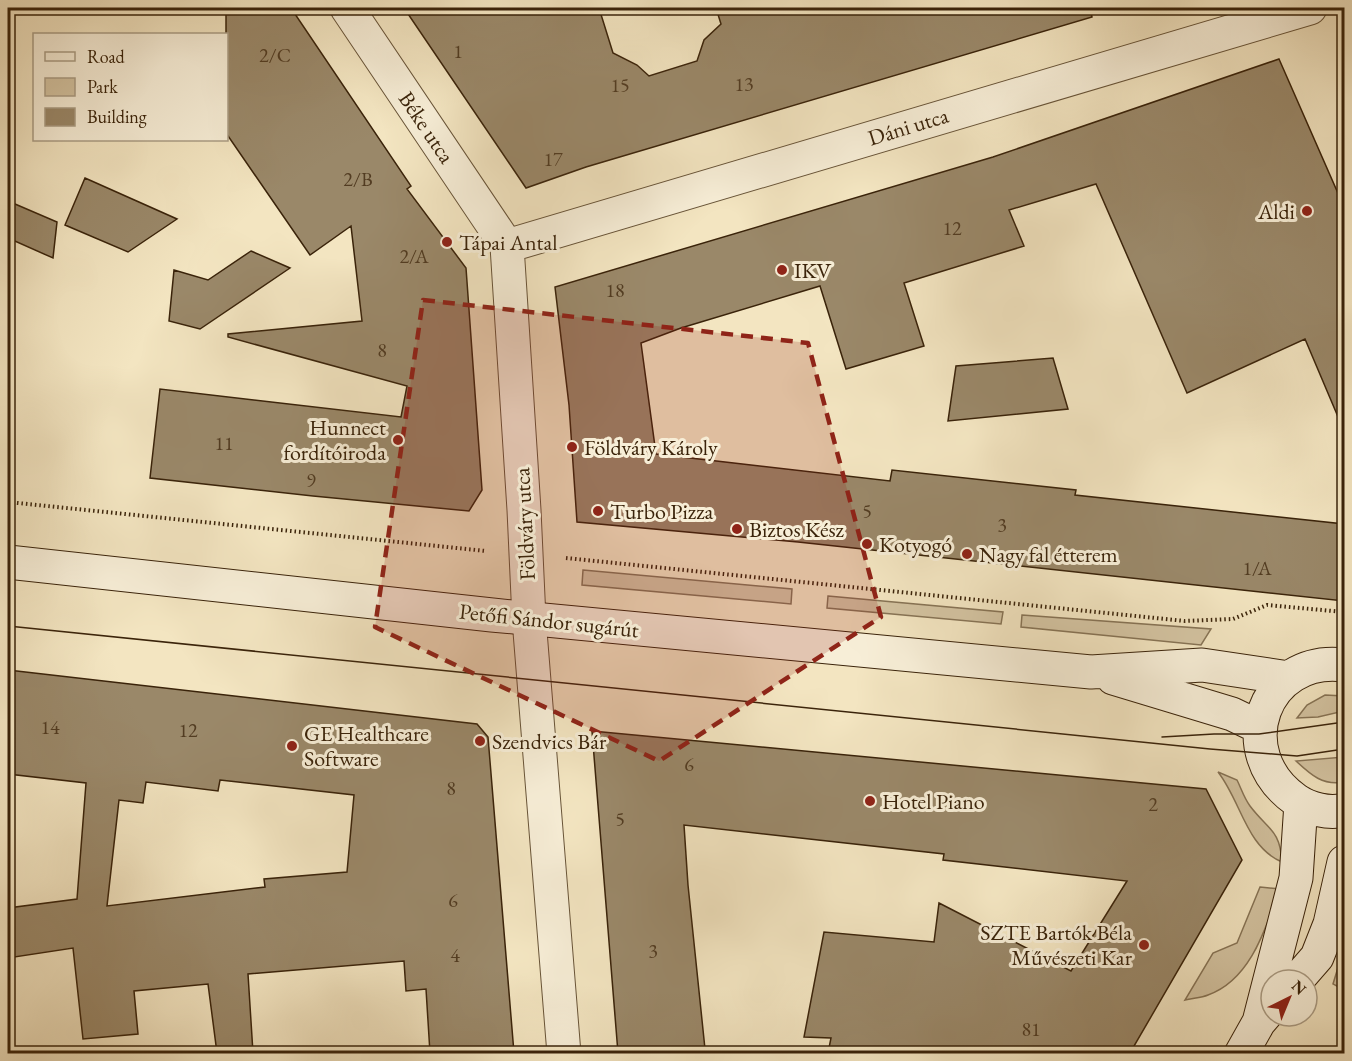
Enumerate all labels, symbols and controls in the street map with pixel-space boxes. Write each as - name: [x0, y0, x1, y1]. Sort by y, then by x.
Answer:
- legend: [33, 33, 228, 141]
- house number: 1: [453, 38, 463, 64]
- house number: 2/C: [259, 42, 291, 68]
- text: Road: [87, 45, 126, 68]
- house number: 13: [734, 71, 754, 97]
- house number: 15: [610, 72, 630, 98]
- text: Park: [87, 75, 118, 98]
- street label: Béke utca: [392, 86, 461, 169]
- street label: Dáni utca: [864, 100, 952, 152]
- text: Building: [87, 105, 147, 128]
- house number: 17: [543, 146, 563, 172]
- house number: 2/B: [343, 166, 373, 192]
- place label: Aldi: [1257, 197, 1295, 226]
- marker: Aldi: [1300, 204, 1314, 218]
- house number: 12: [942, 215, 962, 241]
- place label: Tápai Antal: [459, 228, 558, 257]
- marker: Tápai Antal: [440, 235, 454, 249]
- house number: 2/A: [399, 243, 429, 269]
- place label: IKV: [794, 256, 831, 285]
- marker: IKV: [775, 263, 789, 277]
- house number: 18: [605, 277, 625, 303]
- house number: 8: [377, 337, 387, 363]
- place label: Hunnect fordítóiroda: [283, 413, 386, 467]
- house number: 11: [214, 430, 234, 456]
- marker: Hunnect fordítóiroda: [391, 433, 405, 447]
- place label: Földváry Károly: [584, 433, 718, 462]
- marker: Földváry Károly: [565, 440, 579, 454]
- house number: 9: [306, 467, 316, 493]
- street label: Földváry utca: [507, 467, 542, 581]
- place label: Turbo Pizza: [610, 497, 713, 526]
- house number: 5: [862, 498, 872, 524]
- marker: Turbo Pizza: [591, 504, 605, 518]
- house number: 3: [997, 512, 1007, 538]
- place label: Biztos Kész: [749, 515, 845, 544]
- marker: Biztos Kész: [730, 522, 744, 536]
- place label: Kotyogó: [879, 530, 952, 559]
- marker: Kotyogó: [860, 537, 874, 551]
- place label: Nagy fal étterem: [979, 540, 1118, 569]
- marker: Nagy fal étterem: [960, 547, 974, 561]
- house number: 1/A: [1242, 555, 1272, 581]
- street label: Petőfi Sándor sugárút: [458, 597, 640, 644]
- house number: 14: [40, 714, 60, 740]
- house number: 12: [178, 717, 198, 743]
- place label: GE Healthcare Software: [304, 719, 429, 773]
- place label: Szendvics Bár: [492, 727, 607, 756]
- marker: Szendvics Bár: [473, 734, 487, 748]
- marker: GE Healthcare Software: [285, 739, 299, 753]
- house number: 6: [684, 751, 694, 777]
- house number: 8: [446, 775, 456, 801]
- place label: Hotel Piano: [882, 787, 985, 816]
- house number: 2: [1148, 791, 1158, 817]
- marker: Hotel Piano: [863, 794, 877, 808]
- house number: 5: [615, 806, 625, 832]
- house number: 6: [448, 887, 458, 913]
- place label: SZTE Bartók Béla Művészeti Kar: [980, 918, 1133, 972]
- house number: 3: [648, 938, 658, 964]
- marker: SZTE Bartók Béla Művészeti Kar: [1137, 938, 1151, 952]
- house number: 4: [450, 942, 460, 968]
- north arrow: [1259, 968, 1319, 1028]
- text: N: [1287, 975, 1311, 1000]
- house number: 81: [1021, 1016, 1041, 1042]

